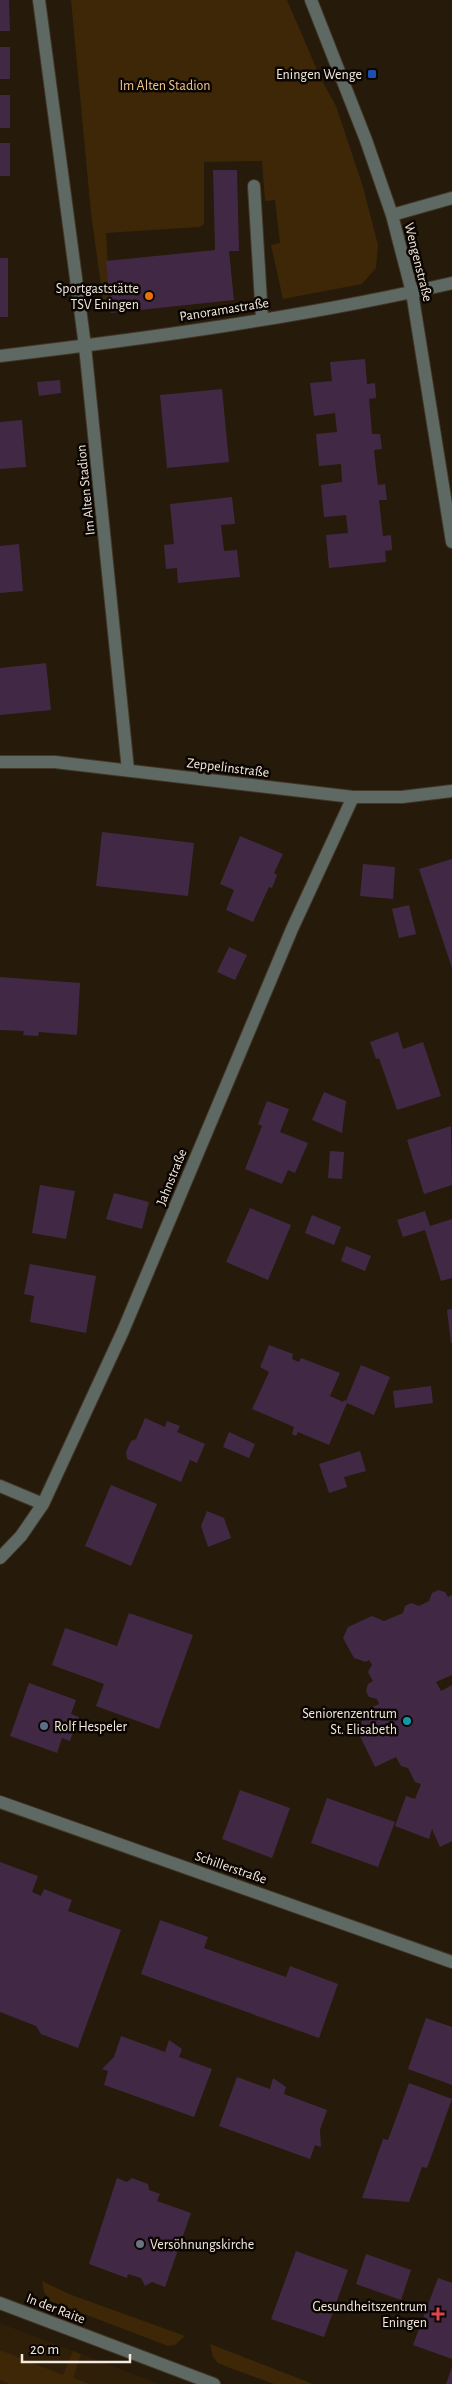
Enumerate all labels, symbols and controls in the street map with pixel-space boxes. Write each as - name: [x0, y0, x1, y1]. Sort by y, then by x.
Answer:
- place label: Eningen Wenge: [276, 68, 362, 82]
- marker: Eningen Wenge: [366, 68, 378, 80]
- park label: Im Alten Stadion: [119, 79, 211, 93]
- street label: Wengenstraße: [401, 221, 435, 303]
- place label: Sportgaststätte TSV Eningen: [56, 282, 139, 312]
- marker: Sportgaststätte TSV Eningen: [143, 290, 155, 302]
- street label: Panoramastraße: [178, 296, 270, 324]
- street label: Im Alten Stadion: [74, 444, 98, 536]
- street label: Zeppelinstraße: [186, 756, 270, 780]
- street label: Jahnstraße: [154, 1147, 190, 1208]
- place label: Seniorenzentrum St. Elisabeth: [302, 1707, 397, 1737]
- marker: Seniorenzentrum St. Elisabeth: [401, 1715, 413, 1727]
- marker: Rolf Hespeler: [38, 1720, 50, 1732]
- place label: Rolf Hespeler: [54, 1720, 128, 1734]
- street label: Schillerstraße: [193, 1849, 268, 1887]
- marker: Versöhnungskirche: [134, 2238, 146, 2250]
- place label: Versöhnungskirche: [150, 2238, 254, 2252]
- street label: In der Raite: [24, 2291, 87, 2327]
- place label: Gesundheitszentrum Eningen: [313, 2300, 427, 2330]
- marker: Gesundheitszentrum Eningen: [431, 2307, 445, 2321]
- scale bar: [22, 2332, 130, 2364]
- text: 20 m: [30, 2342, 59, 2357]

